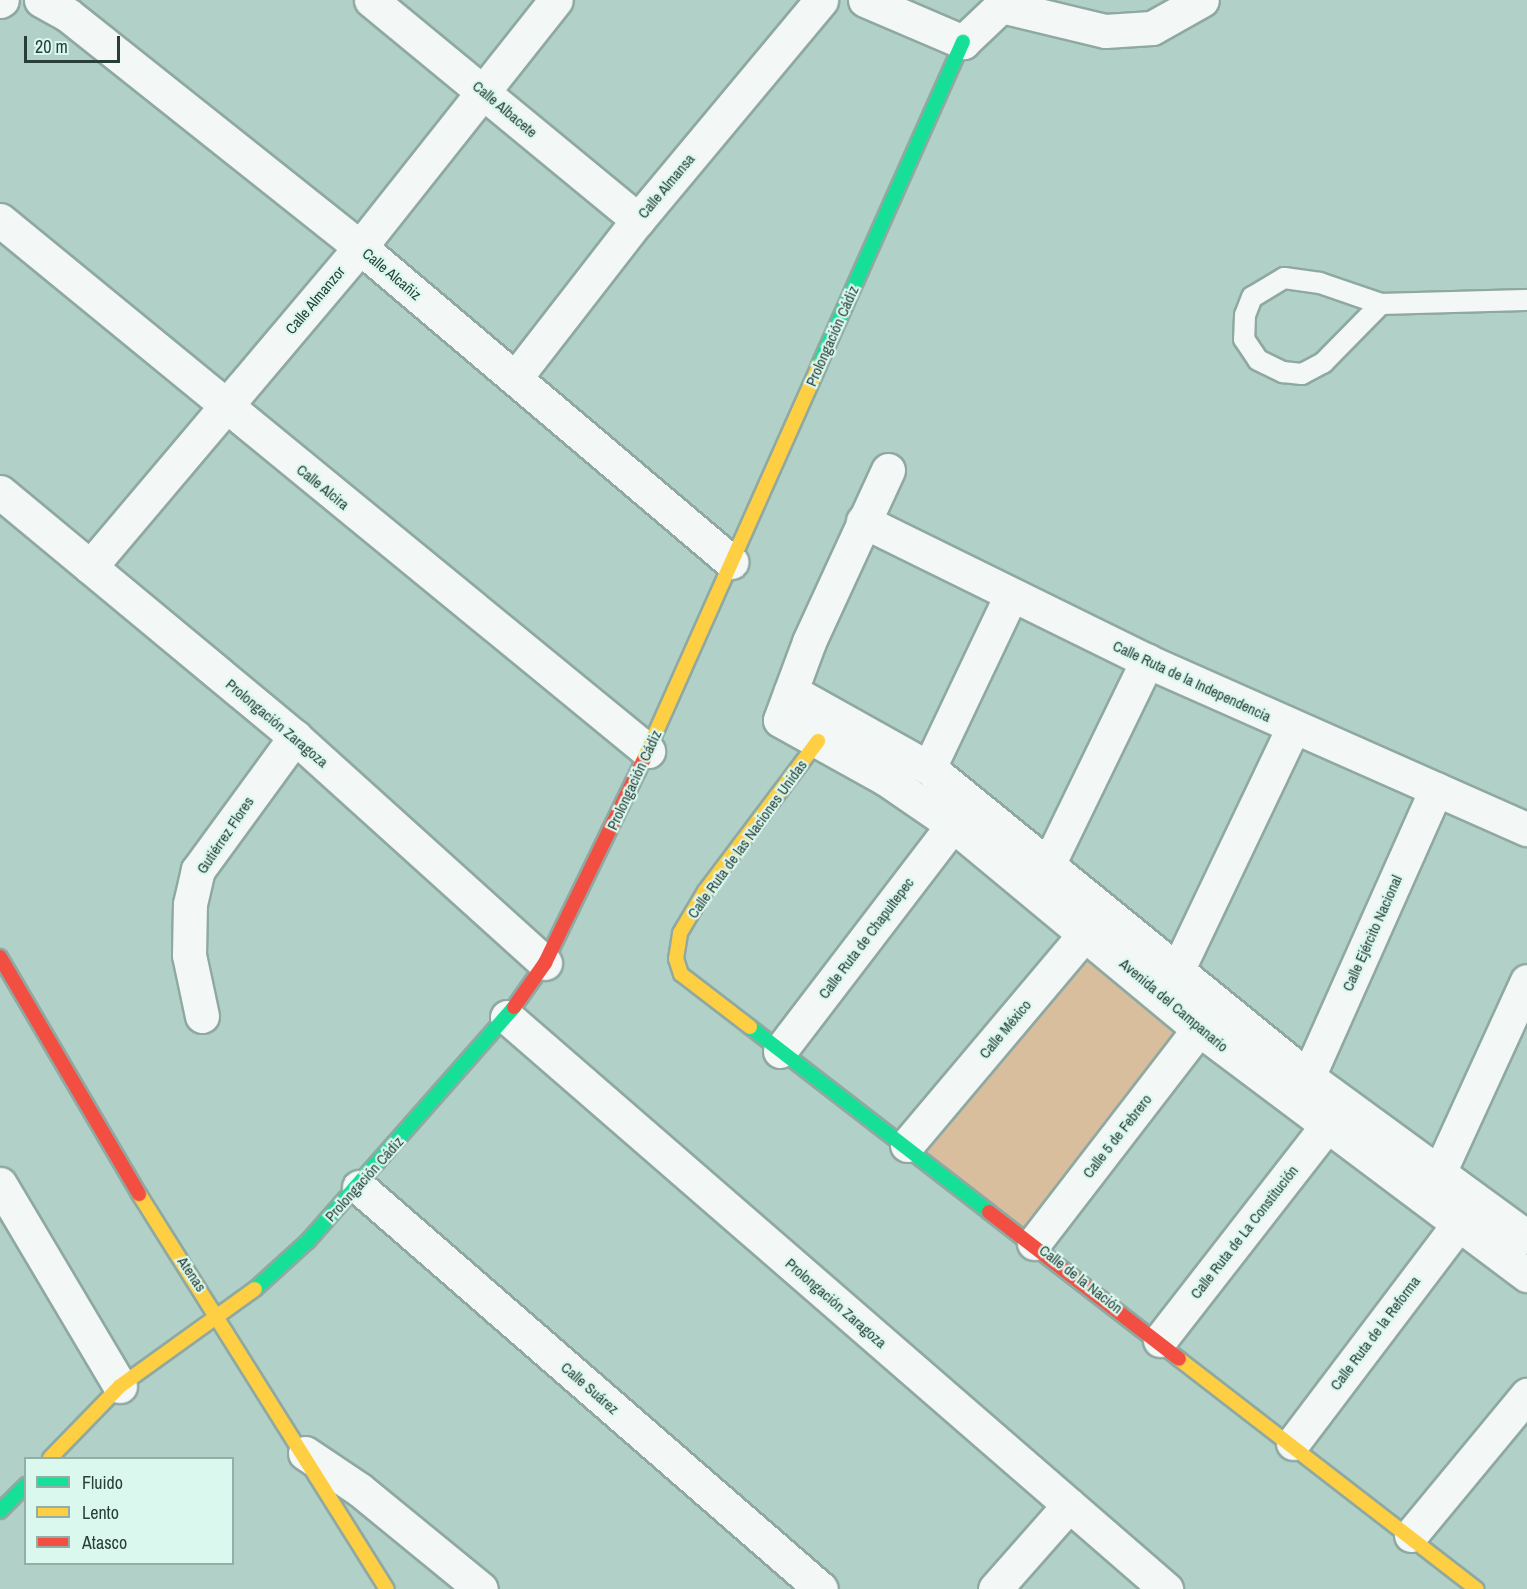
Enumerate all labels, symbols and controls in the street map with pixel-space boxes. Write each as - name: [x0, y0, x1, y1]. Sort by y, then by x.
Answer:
- scale bar: [27, 24, 123, 62]
- text: 20 m: [35, 34, 68, 59]
- street label: Calle Albacete: [469, 77, 541, 141]
- street label: Calle Almansa: [634, 150, 698, 222]
- street label: Calle Alcañiz: [359, 244, 425, 304]
- street label: Calle Almanzor: [281, 262, 349, 338]
- street label: Prolongación Cádiz: [802, 283, 862, 389]
- street label: Calle Alcira: [293, 460, 353, 514]
- street label: Calle Ruta de la Independencia: [1110, 636, 1274, 726]
- street label: Prolongación Zaragoza: [222, 675, 332, 771]
- street label: Prolongación Cádiz: [603, 727, 665, 833]
- street label: Calle Ruta de las Naciones Unidas: [683, 756, 811, 922]
- street label: Gutiérrez Flores: [193, 793, 257, 877]
- street label: Calle Ejército Nacional: [1338, 872, 1406, 994]
- street label: Calle Ruta de Chapultepec: [815, 874, 917, 1002]
- street label: Avenida del Campanario: [1116, 954, 1232, 1056]
- street label: Calle México: [975, 996, 1035, 1062]
- street label: Calle 5 de Febrero: [1079, 1091, 1155, 1181]
- street label: Prolongación Cádiz: [321, 1133, 407, 1225]
- street label: Calle Ruta de La Constitución: [1186, 1162, 1302, 1302]
- street label: Calle de la Nación: [1036, 1241, 1126, 1317]
- street label: Atenas: [174, 1253, 210, 1295]
- street label: Prolongación Zaragoza: [782, 1254, 890, 1352]
- street label: Calle Ruta de la Reforma: [1326, 1272, 1424, 1394]
- street label: Calle Suárez: [558, 1358, 622, 1418]
- legend: [24, 1457, 234, 1565]
- text: Fluido: [82, 1470, 123, 1495]
- text: Lento: [82, 1500, 119, 1525]
- text: Atasco: [82, 1530, 127, 1555]

